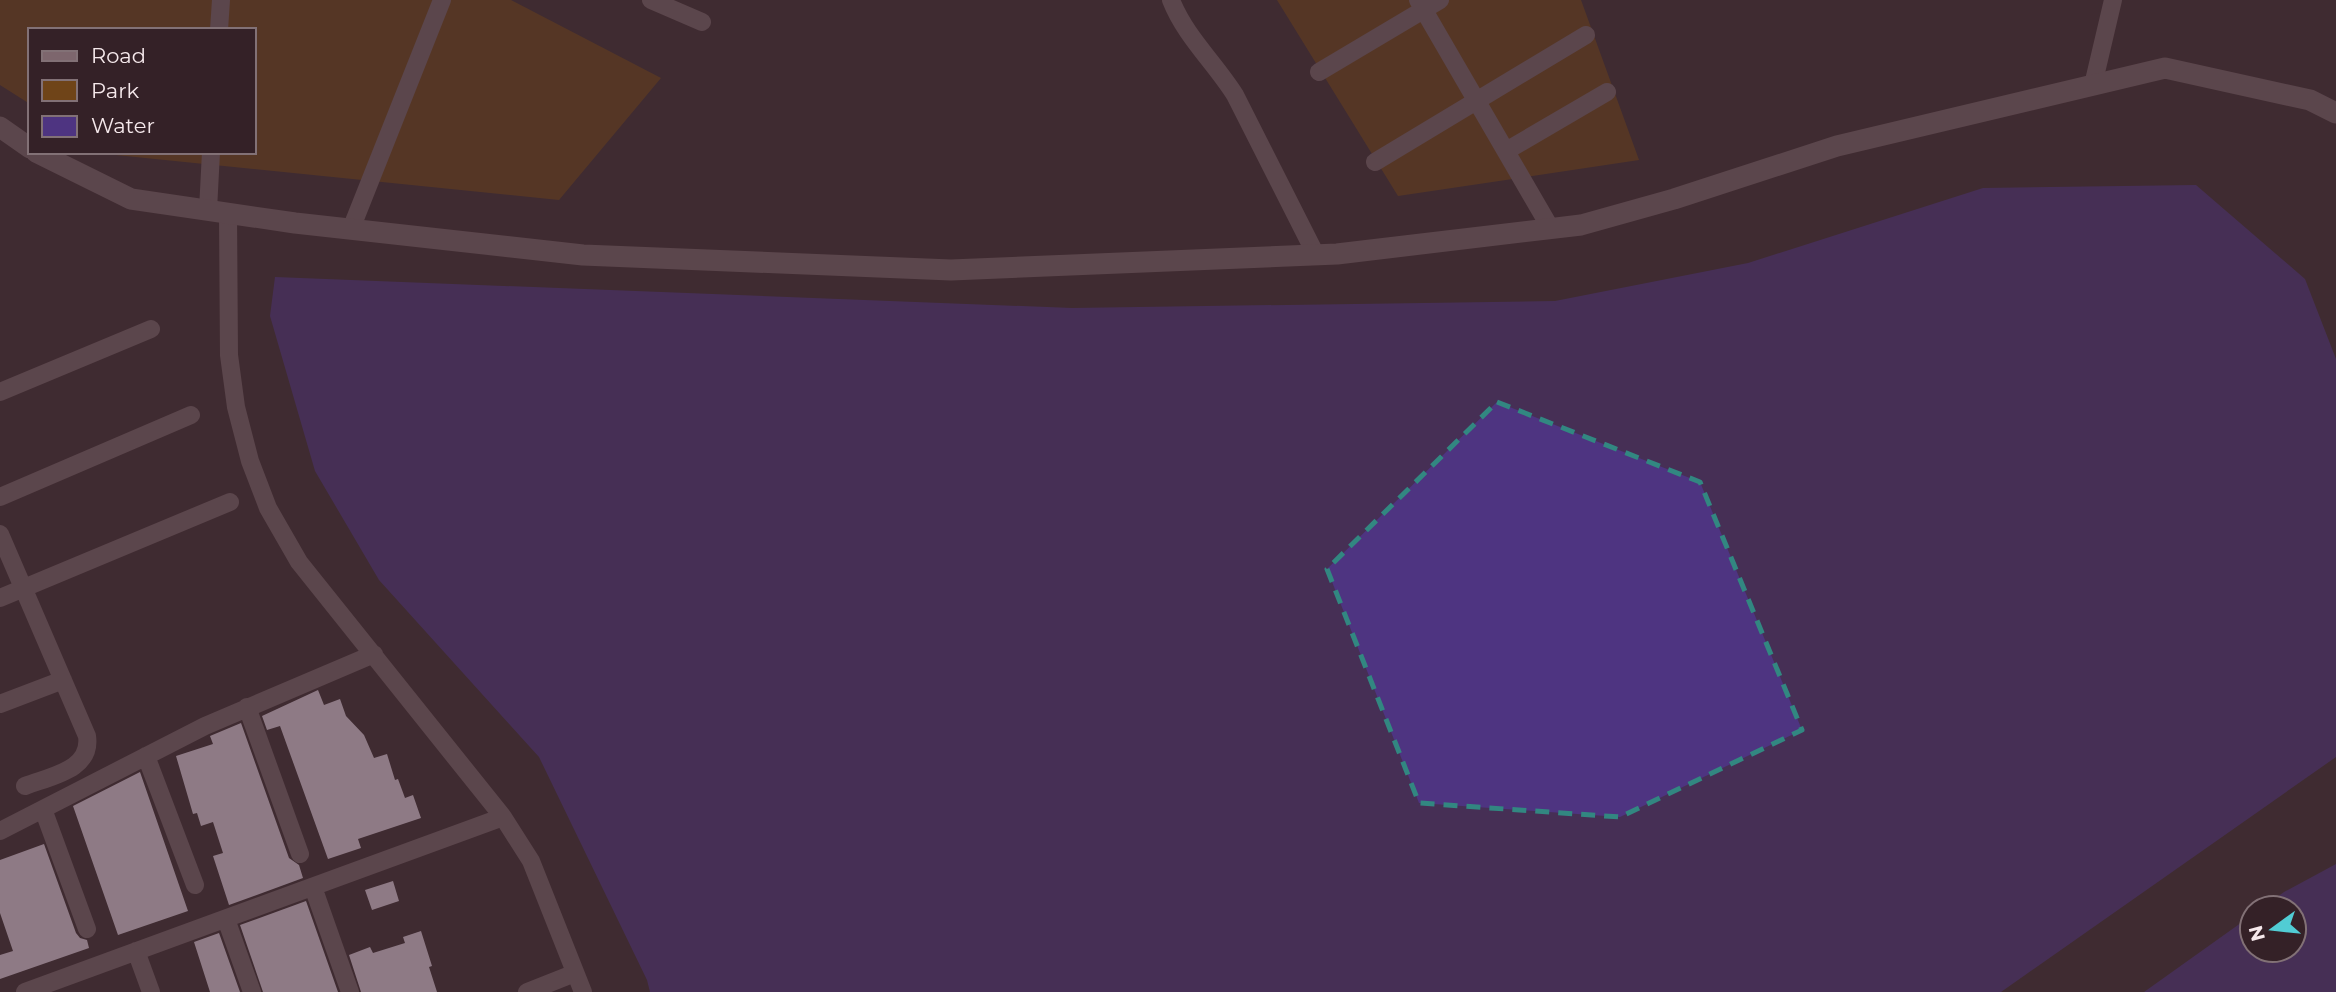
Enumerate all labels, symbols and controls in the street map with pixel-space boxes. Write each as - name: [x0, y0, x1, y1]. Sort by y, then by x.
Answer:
- legend: [28, 28, 256, 154]
- text: Road: [91, 43, 146, 68]
- text: Park: [91, 78, 139, 103]
- text: Water: [91, 113, 155, 138]
- north arrow: [2238, 894, 2308, 964]
- text: N: [2244, 923, 2270, 944]

